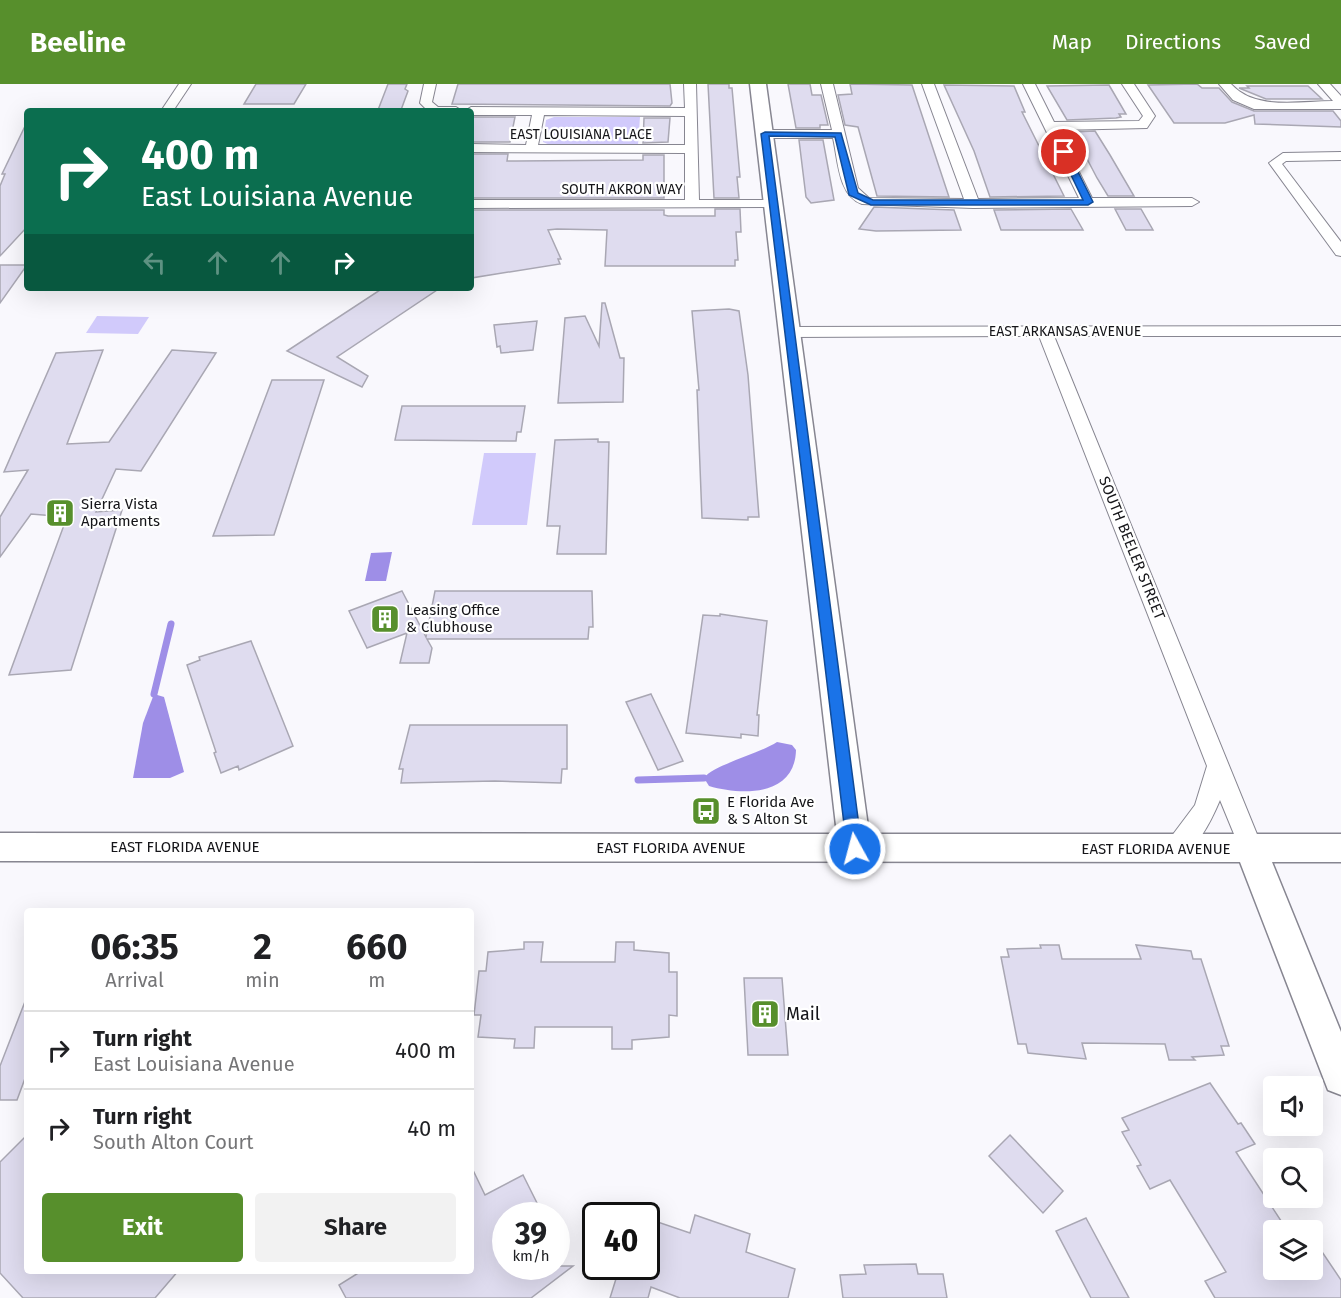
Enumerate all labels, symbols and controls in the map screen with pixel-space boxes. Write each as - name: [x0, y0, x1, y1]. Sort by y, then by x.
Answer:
- text: Beeline: [30, 26, 126, 59]
- text: Map: [1052, 29, 1092, 55]
- text: Directions: [1125, 29, 1221, 55]
- text: Saved: [1254, 29, 1311, 55]
- street label: EAST LOUISIANA PLACE: [510, 126, 652, 143]
- pin: [1038, 126, 1089, 177]
- text: 400 m: [141, 130, 259, 180]
- icon: right: [42, 132, 120, 210]
- icon: arrive: [1047, 135, 1080, 168]
- text: East Louisiana Avenue: [141, 181, 413, 213]
- street label: SOUTH AKRON WAY: [561, 181, 683, 198]
- icon: left: [138, 246, 171, 279]
- icon: ahead: [201, 246, 234, 279]
- icon: ahead: [264, 246, 297, 279]
- icon: right: [327, 246, 360, 279]
- street label: EAST ARKANSAS AVENUE: [989, 323, 1141, 340]
- street label: SOUTH BEELER STREET: [1095, 474, 1169, 622]
- place label: Sierra Vista Apartments: [81, 495, 160, 530]
- building icon: Sierra Vista Apartments: [44, 497, 76, 529]
- place label: Leasing Office & Clubhouse: [406, 601, 500, 636]
- building icon: Leasing Office & Clubhouse: [369, 603, 401, 635]
- place label: E Florida Ave & S Alton St: [727, 793, 815, 828]
- bus stop icon: E Florida Ave & S Alton St: [690, 795, 722, 827]
- position arrow: [823, 817, 887, 881]
- street label: EAST FLORIDA AVENUE: [110, 838, 260, 856]
- street label: EAST FLORIDA AVENUE: [596, 839, 746, 857]
- street label: EAST FLORIDA AVENUE: [1081, 840, 1231, 858]
- text: 06:35: [90, 925, 179, 969]
- text: 2: [253, 925, 272, 969]
- text: 660: [346, 925, 408, 969]
- text: Arrival: [105, 968, 164, 992]
- text: min: [245, 968, 280, 992]
- text: m: [368, 968, 385, 992]
- building icon: Mail: [749, 998, 781, 1030]
- place label: Mail: [786, 1003, 820, 1025]
- text: Turn right: [93, 1025, 192, 1052]
- icon: right: [42, 1034, 75, 1067]
- text: 400 m: [395, 1037, 456, 1064]
- text: East Louisiana Avenue: [93, 1052, 295, 1076]
- map controls: [1263, 1076, 1323, 1280]
- button: sound: [1263, 1076, 1323, 1136]
- text: Turn right: [93, 1103, 192, 1130]
- icon: right: [42, 1112, 75, 1145]
- text: 40 m: [407, 1115, 456, 1142]
- text: South Alton Court: [93, 1130, 253, 1154]
- button: search: [1263, 1148, 1323, 1208]
- button: Exit: [42, 1193, 243, 1262]
- button: Share: [255, 1193, 456, 1262]
- speed limit sign: 40: [582, 1202, 660, 1280]
- text: 39: [515, 1216, 547, 1252]
- button: layers: [1263, 1220, 1323, 1280]
- text: km/h: [512, 1247, 550, 1265]

